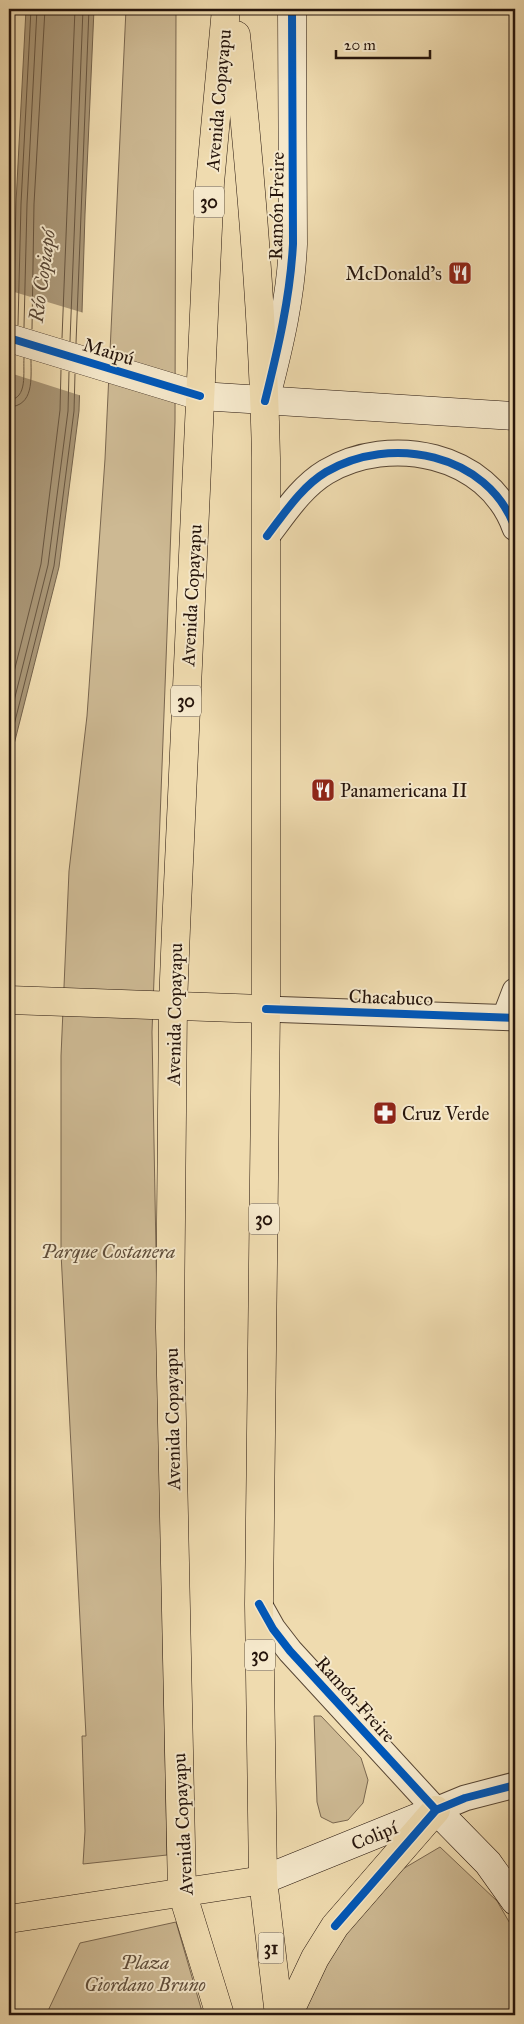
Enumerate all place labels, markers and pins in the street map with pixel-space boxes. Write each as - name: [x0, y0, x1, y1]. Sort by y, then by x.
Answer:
- restaurant icon: McDonald's: [447, 260, 473, 286]
- place label: McDonald's: [346, 262, 442, 285]
- restaurant icon: Panamericana II: [310, 777, 336, 803]
- place label: Panamericana II: [340, 779, 468, 802]
- pharmacy icon: Cruz Verde: [372, 1100, 398, 1126]
- place label: Cruz Verde: [402, 1102, 490, 1125]

